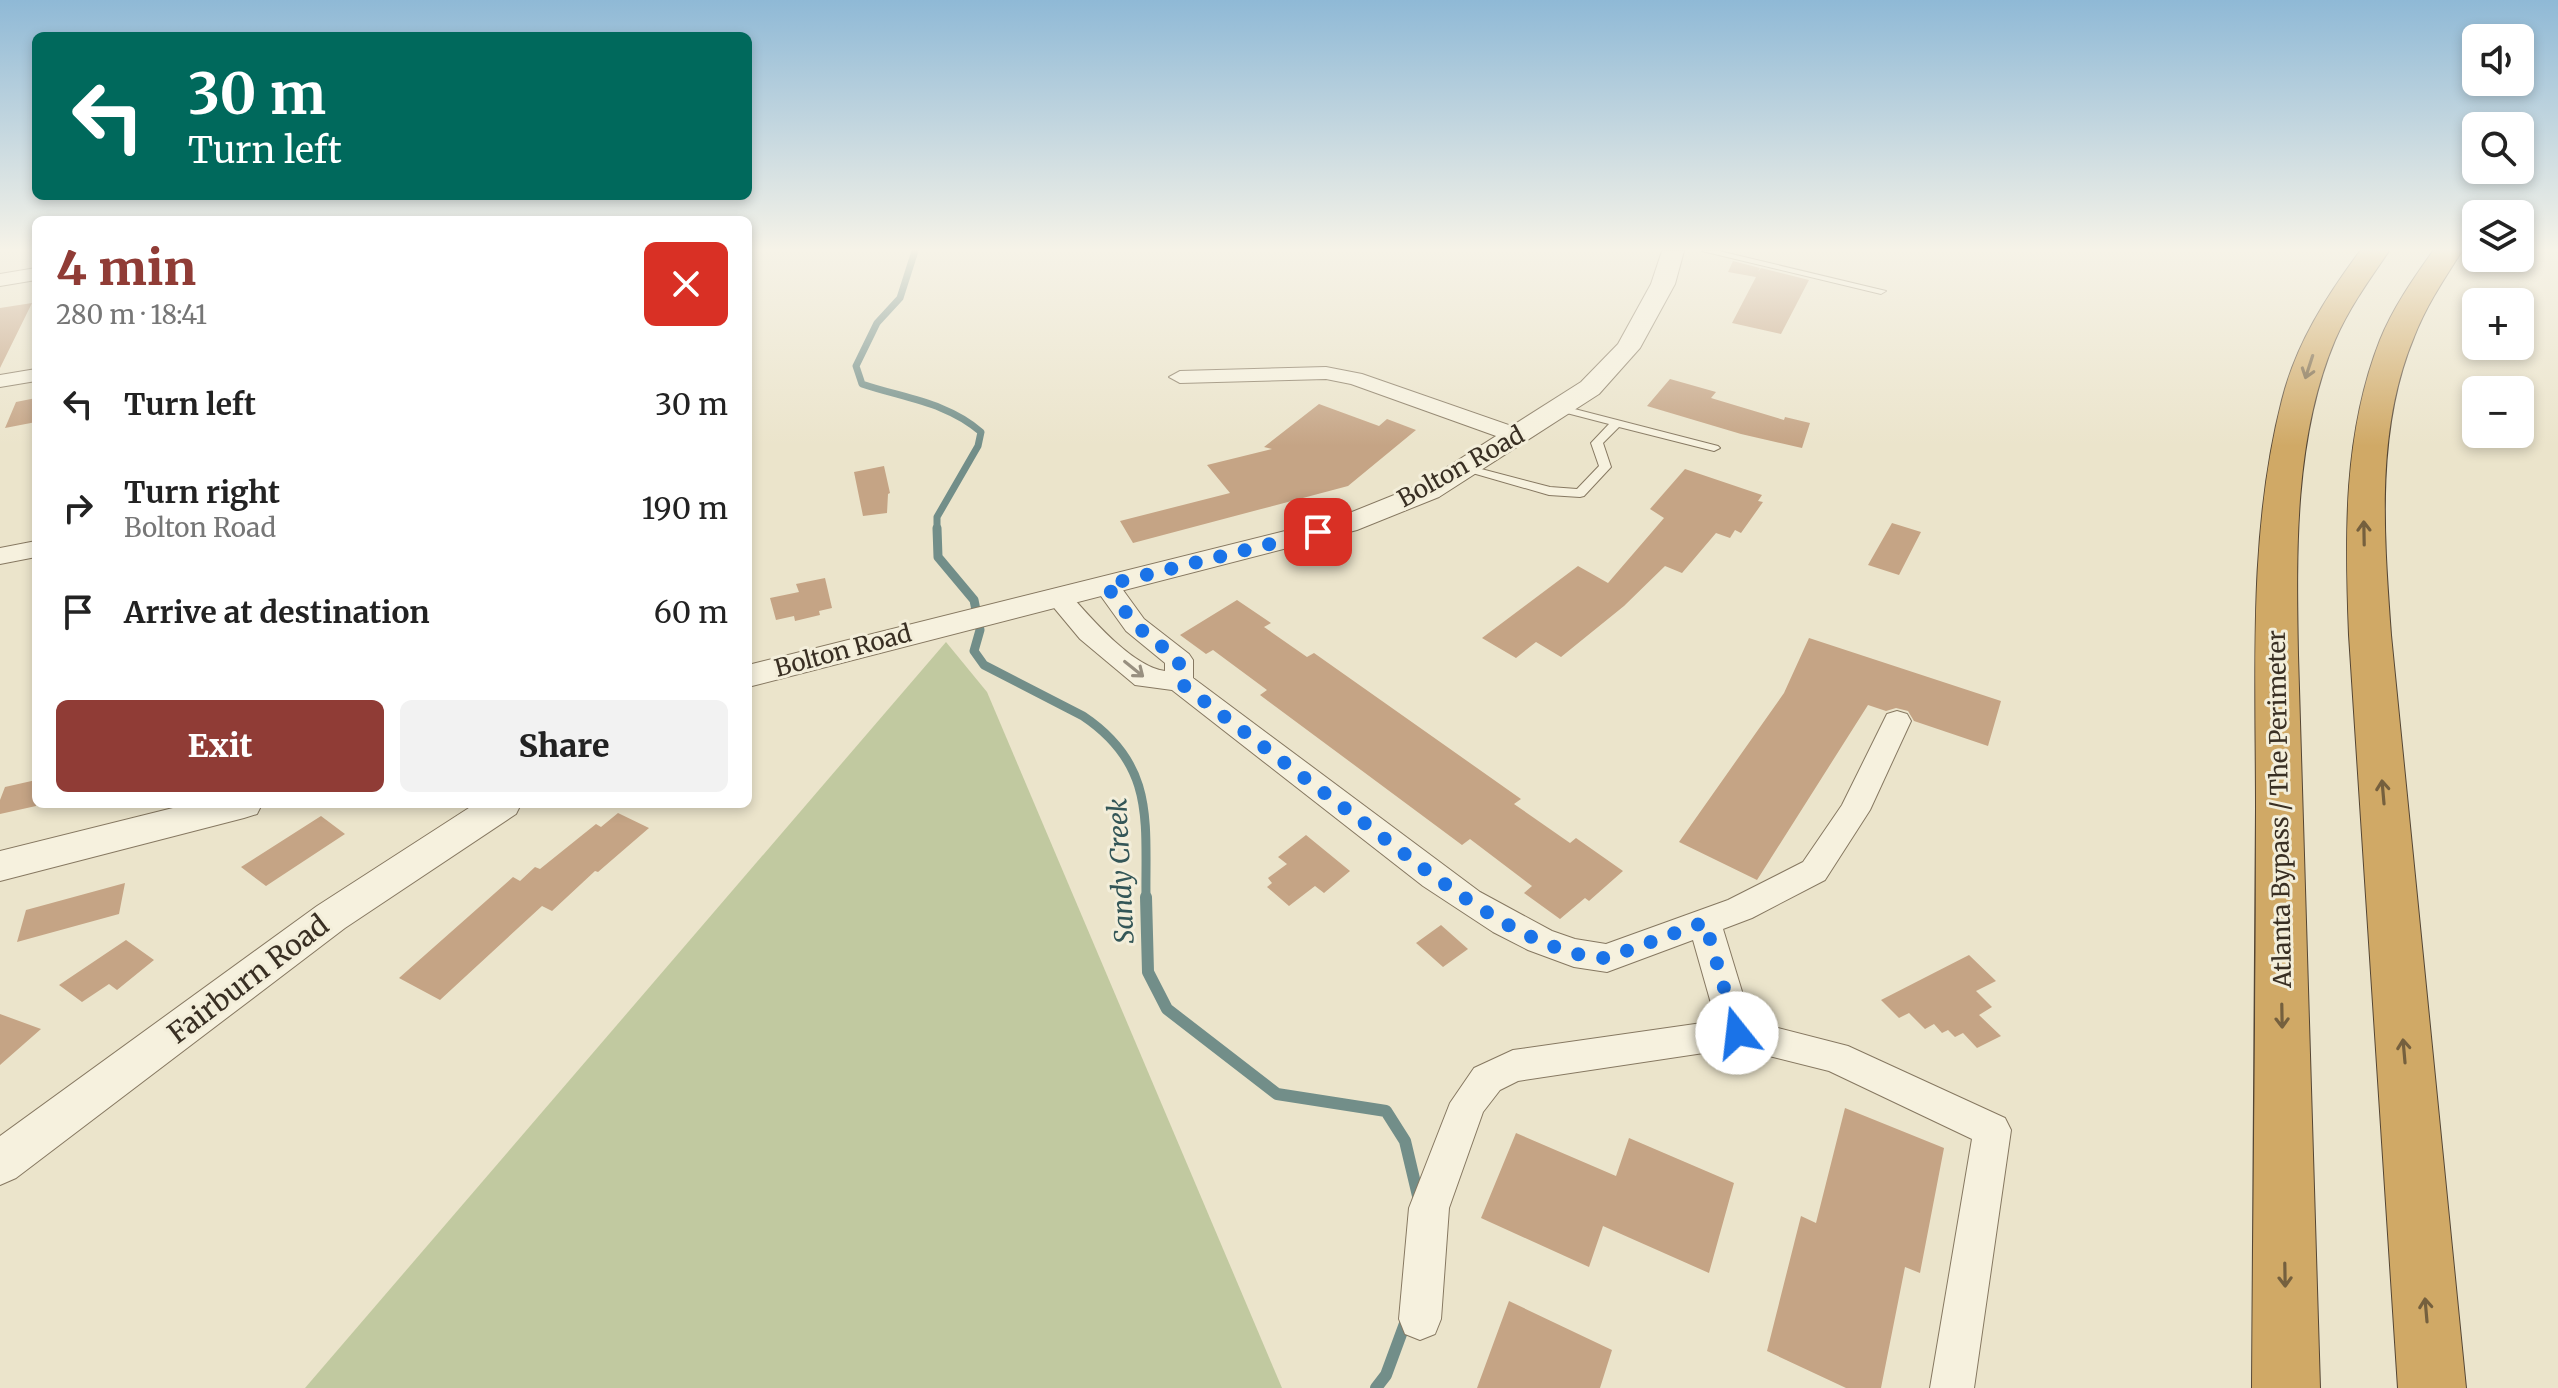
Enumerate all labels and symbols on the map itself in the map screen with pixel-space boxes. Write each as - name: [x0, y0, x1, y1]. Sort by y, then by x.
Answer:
- one-way arrow: [2301, 354, 2316, 379]
- street label: Bolton Road: [1392, 419, 1530, 514]
- pin: [1284, 498, 1352, 566]
- one-way arrow: [2357, 520, 2372, 547]
- street label: Bolton Road: [771, 617, 915, 684]
- street label: Atlanta Bypass / The Perimeter: [2261, 630, 2298, 989]
- one-way arrow: [1123, 659, 1144, 677]
- one-way arrow: [2375, 779, 2390, 806]
- water label: Sandy Creek: [1100, 798, 1141, 945]
- street label: Fairburn Road: [160, 907, 336, 1051]
- position arrow: [1695, 991, 1779, 1075]
- one-way arrow: [2274, 1002, 2290, 1029]
- one-way arrow: [2396, 1038, 2411, 1065]
- one-way arrow: [2277, 1261, 2293, 1288]
- one-way arrow: [2418, 1297, 2433, 1324]

